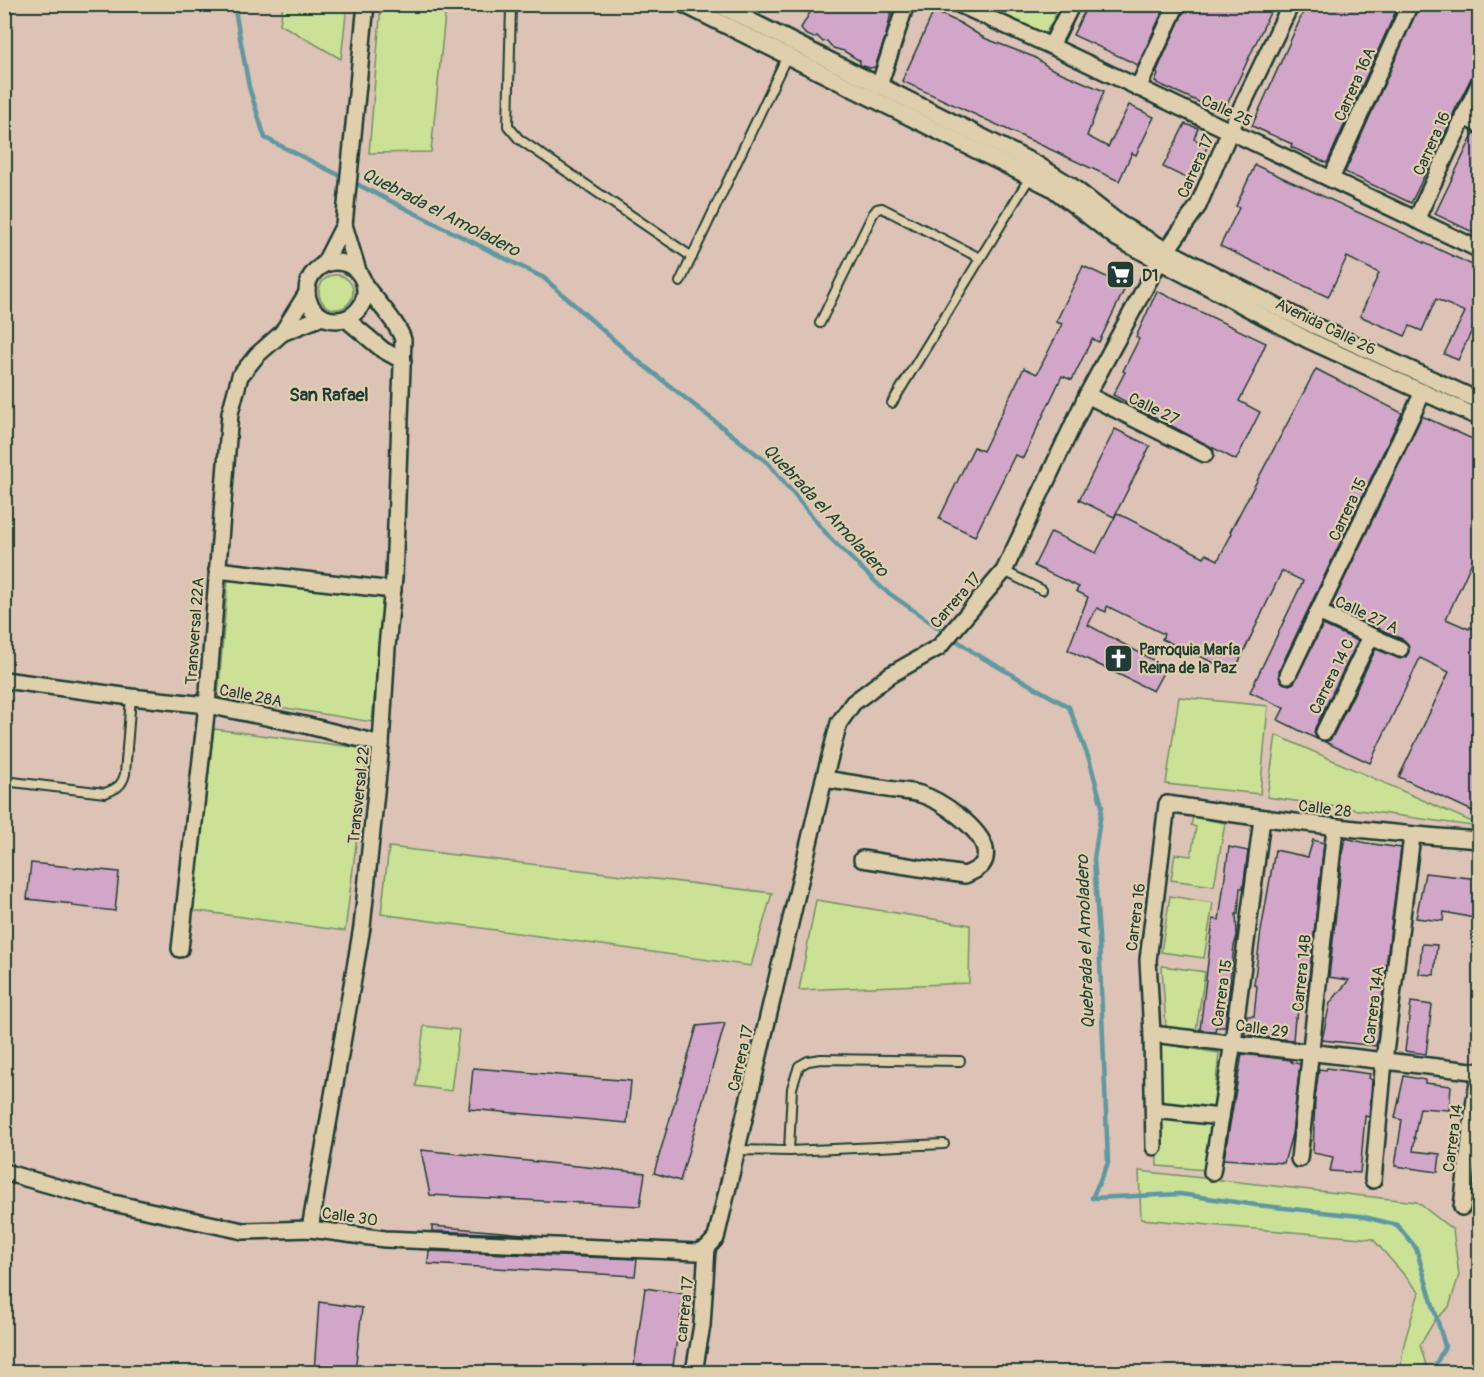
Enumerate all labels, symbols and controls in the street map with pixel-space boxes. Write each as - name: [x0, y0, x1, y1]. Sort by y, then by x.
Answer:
- street label: Carrera 16A: [1330, 44, 1380, 125]
- street label: Calle 25: [1198, 90, 1255, 131]
- street label: Carrera 16: [1409, 108, 1455, 179]
- street label: Carrera 17: [1173, 131, 1219, 201]
- water label: Quebrada el Amoladero: [358, 163, 525, 263]
- supermarket icon: D1: [1105, 259, 1137, 291]
- place label: D1: [1142, 266, 1158, 286]
- street label: Avenida Calle 26: [1272, 294, 1379, 360]
- district label: San Rafael: [289, 384, 369, 407]
- street label: Calle 27: [1125, 388, 1183, 430]
- water label: Quebrada el Amoladero: [758, 439, 894, 583]
- street label: Carrera 15: [1325, 474, 1371, 544]
- street label: Carrera 17: [926, 568, 986, 633]
- street label: Transversal 22A: [181, 577, 209, 686]
- street label: Calle 27 A: [1332, 592, 1401, 638]
- street label: Carrera 14 C: [1305, 635, 1359, 718]
- place label: Parroquia María Reina de la Paz: [1139, 640, 1241, 678]
- church icon: Parroquia María Reina de la Paz: [1102, 642, 1134, 674]
- street label: Calle 28A: [218, 680, 284, 712]
- street label: Transversal 22: [344, 746, 374, 845]
- street label: Calle 28: [1297, 796, 1353, 822]
- water label: Quebrada el Amoladero: [1071, 853, 1100, 1029]
- street label: Carrera 16: [1122, 882, 1150, 952]
- street label: Carrera 14B: [1288, 934, 1316, 1013]
- street label: Carrera 15: [1207, 958, 1237, 1028]
- street label: Carrera 14A: [1359, 965, 1389, 1045]
- street label: Calle 29: [1234, 1015, 1290, 1043]
- street label: Carrera 17: [724, 1023, 758, 1093]
- street label: Carrera 14: [1439, 1103, 1467, 1173]
- street label: Calle 30: [321, 1203, 379, 1231]
- street label: carrera 17: [672, 1275, 698, 1343]

